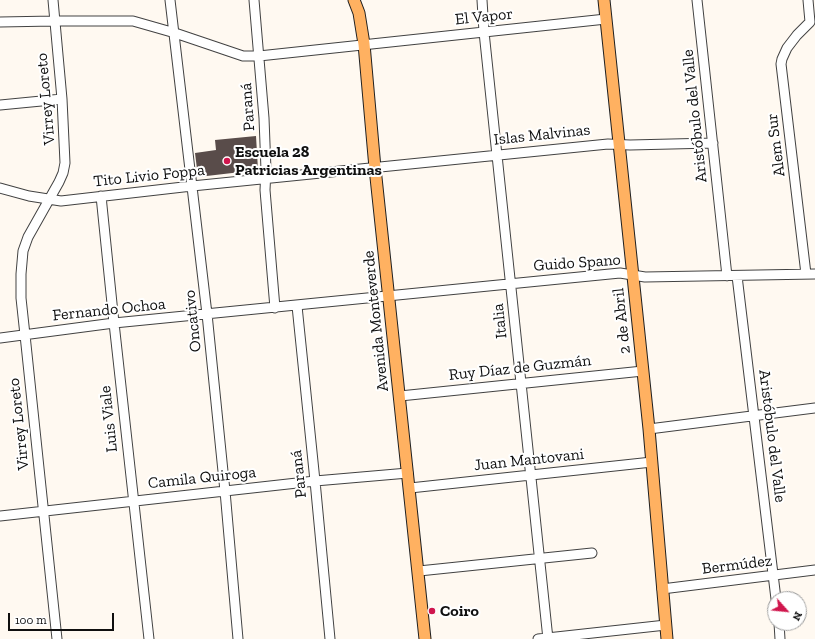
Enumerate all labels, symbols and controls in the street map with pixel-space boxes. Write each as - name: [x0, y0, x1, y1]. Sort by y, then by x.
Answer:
- street label: El Vapor: [454, 4, 514, 30]
- street label: Aristóbulo del Valle: [678, 49, 712, 183]
- street label: Virrey Loreto: [32, 52, 60, 146]
- street label: Paraná: [237, 82, 259, 132]
- street label: Alem Sur: [763, 112, 789, 178]
- street label: Islas Malvinas: [493, 120, 591, 150]
- place label: Escuela 28 Patricias Argentinas: [235, 142, 382, 180]
- marker: Escuela 28 Patricias Argentinas: [222, 156, 232, 166]
- street label: Tito Livio Foppa: [92, 161, 206, 191]
- street label: Avenida Monteverde: [359, 250, 393, 392]
- street label: Guido Spano: [533, 250, 621, 276]
- street label: 2 de Abril: [609, 287, 635, 355]
- street label: Oncativo: [180, 289, 206, 353]
- street label: Fernando Ochoa: [52, 295, 166, 325]
- street label: Italia: [489, 303, 511, 339]
- street label: Ruy Díaz de Guzmán: [448, 351, 592, 385]
- street label: Aristóbulo del Valle: [754, 369, 790, 503]
- street label: Virrey Loreto: [5, 377, 33, 471]
- street label: Luis Viale: [96, 385, 122, 453]
- street label: Juan Mantovani: [473, 445, 585, 475]
- street label: Paraná: [287, 449, 311, 499]
- street label: Camila Quiroga: [147, 463, 257, 493]
- street label: Bermúdez: [701, 551, 773, 579]
- north arrow: [767, 591, 807, 631]
- place label: Coiro: [440, 601, 479, 621]
- scale bar: [10, 605, 116, 631]
- marker: Coiro: [427, 606, 437, 616]
- text: N: [790, 610, 805, 623]
- text: 100 m: [15, 613, 47, 627]

